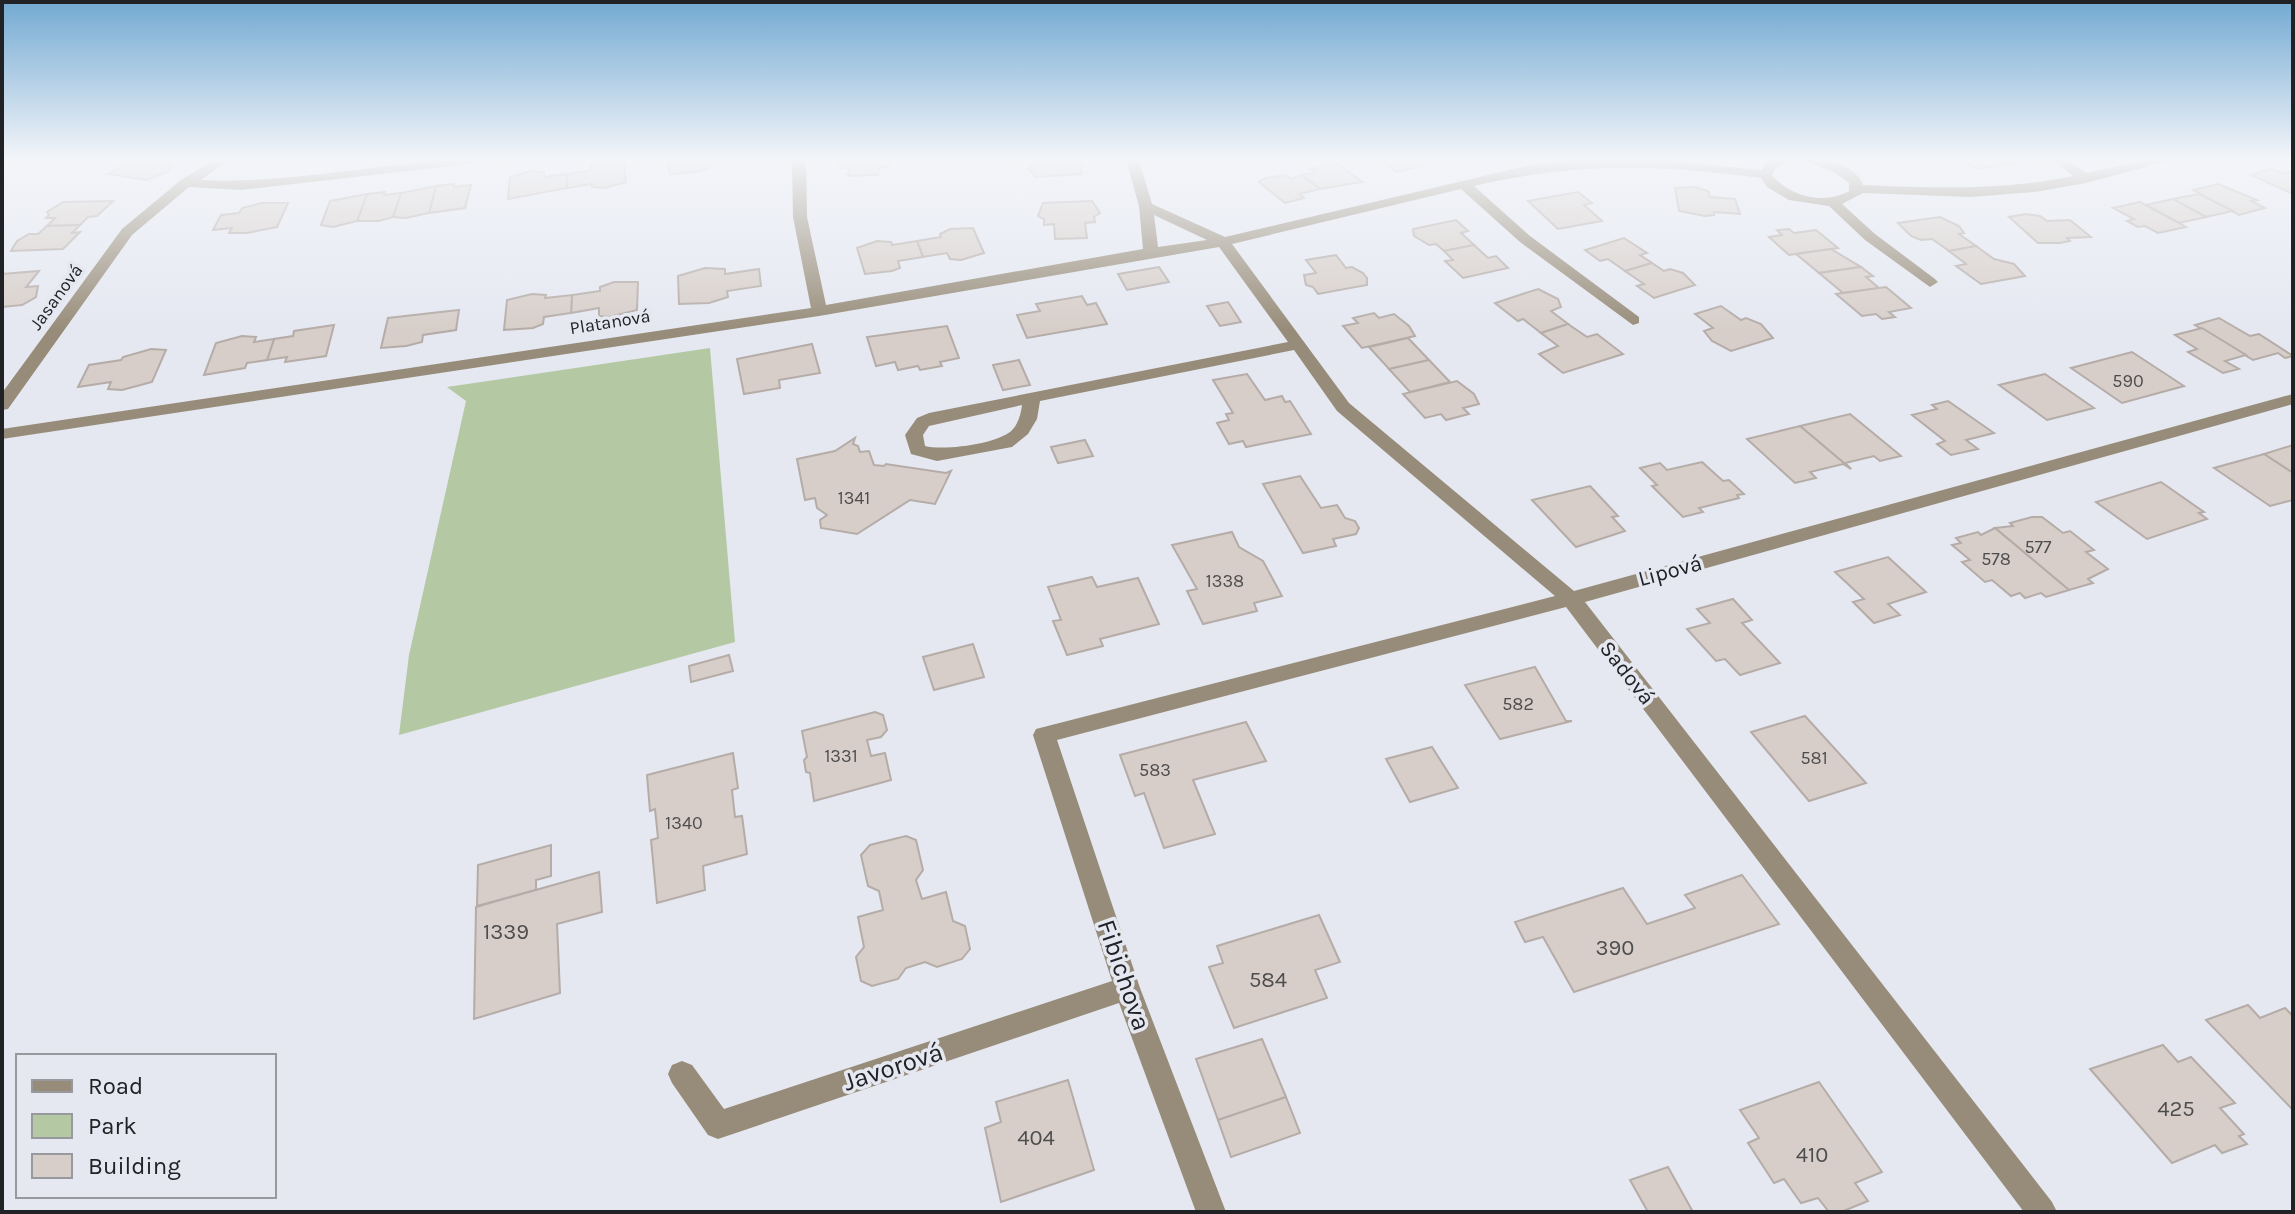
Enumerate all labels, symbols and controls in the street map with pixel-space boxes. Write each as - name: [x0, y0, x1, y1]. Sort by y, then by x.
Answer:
- street label: Jasanová: [25, 260, 87, 334]
- street label: Platanová: [568, 305, 652, 339]
- house number: 590: [2112, 370, 2144, 392]
- house number: 1341: [838, 487, 870, 509]
- house number: 577: [2024, 536, 2052, 558]
- house number: 578: [1981, 548, 2011, 570]
- street label: Lipová: [1635, 550, 1705, 592]
- house number: 1338: [1206, 570, 1244, 592]
- street label: Sadová: [1594, 636, 1660, 710]
- house number: 582: [1502, 693, 1534, 715]
- house number: 1331: [824, 745, 858, 767]
- house number: 581: [1800, 747, 1828, 769]
- house number: 583: [1139, 759, 1171, 781]
- house number: 1340: [665, 812, 703, 834]
- street label: Fibichova: [1091, 915, 1157, 1035]
- house number: 1339: [483, 919, 529, 945]
- house number: 390: [1596, 935, 1634, 961]
- house number: 584: [1249, 967, 1287, 993]
- street label: Javorová: [839, 1036, 947, 1098]
- legend: [16, 1054, 276, 1198]
- text: Road: [88, 1072, 143, 1100]
- house number: 425: [2157, 1096, 2195, 1122]
- text: Park: [88, 1112, 137, 1140]
- house number: 404: [1017, 1125, 1055, 1151]
- house number: 410: [1796, 1142, 1828, 1168]
- text: Building: [88, 1152, 181, 1180]

